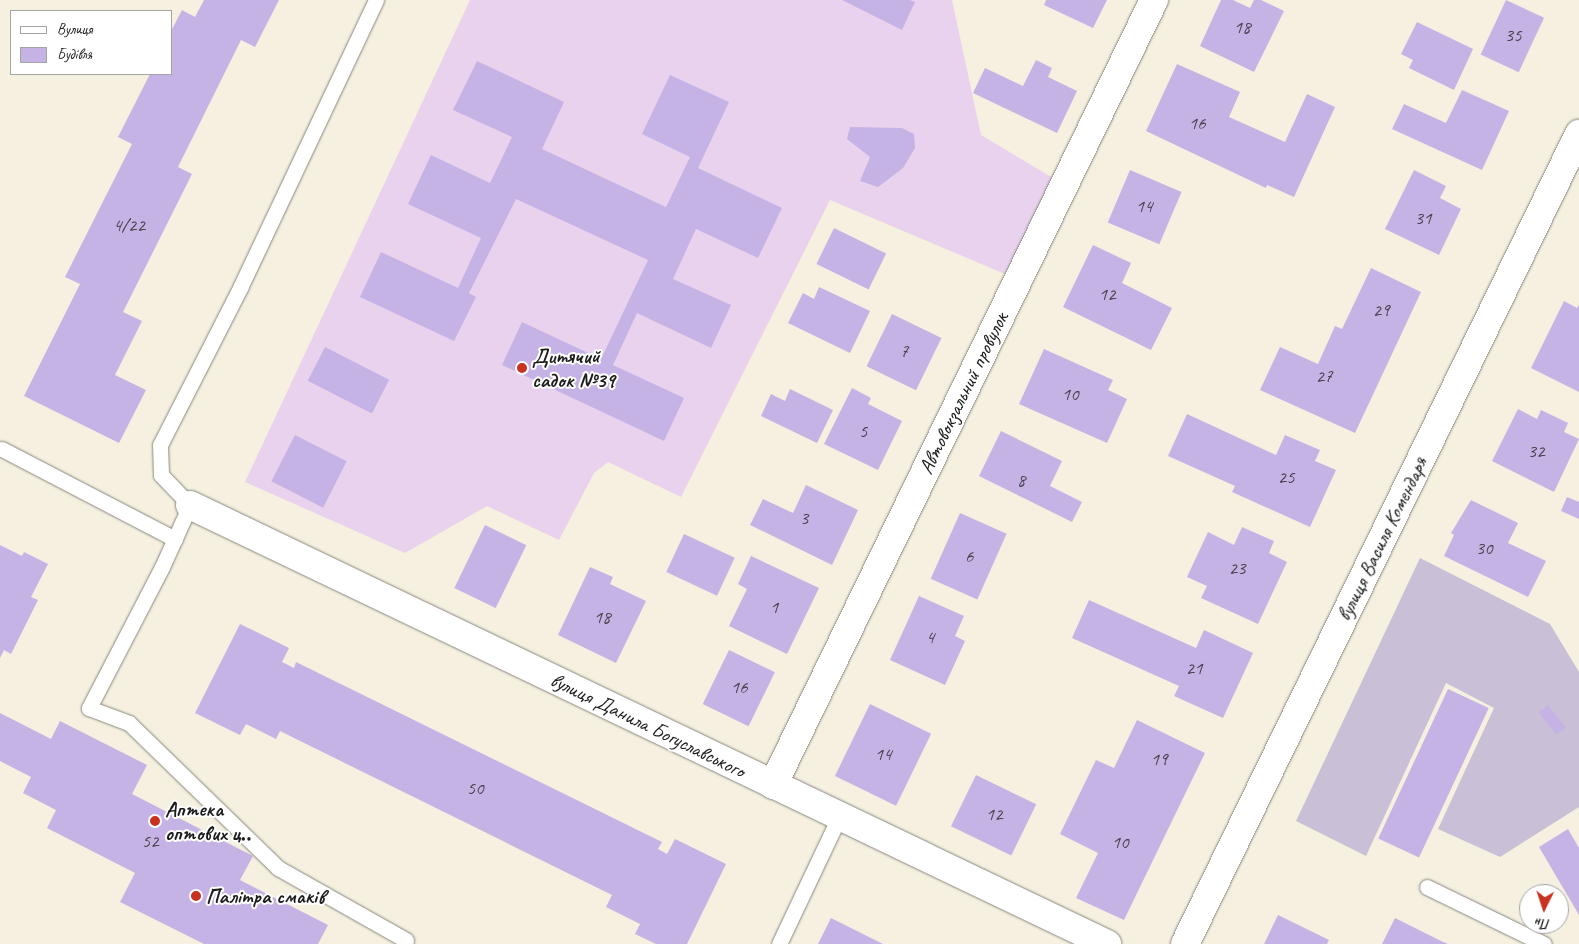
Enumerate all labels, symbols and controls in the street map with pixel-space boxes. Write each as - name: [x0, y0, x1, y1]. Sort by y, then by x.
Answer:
- legend: [10, 10, 172, 75]
- house number: 18: [1233, 17, 1251, 39]
- text: Вулиця: [57, 20, 93, 39]
- house number: 35: [1504, 25, 1522, 47]
- text: Будівля: [57, 45, 92, 64]
- house number: 16: [1188, 113, 1206, 135]
- house number: 14: [1135, 196, 1153, 218]
- house number: 31: [1414, 208, 1432, 230]
- house number: 4/22: [113, 215, 145, 237]
- house number: 12: [1098, 284, 1116, 306]
- house number: 29: [1372, 300, 1390, 322]
- street label: Автовокзальний провулок: [913, 308, 1013, 478]
- house number: 7: [900, 341, 908, 363]
- place label: Дитячий садок №39: [532, 343, 615, 393]
- marker: Дитячий садок №39: [516, 362, 528, 374]
- house number: 27: [1315, 366, 1333, 388]
- house number: 10: [1061, 384, 1079, 406]
- house number: 5: [859, 421, 867, 443]
- house number: 32: [1527, 441, 1545, 463]
- street label: вулиця Василя Комендаря: [1331, 453, 1433, 625]
- house number: 25: [1277, 467, 1295, 489]
- house number: 8: [1017, 470, 1025, 492]
- house number: 3: [800, 508, 808, 530]
- house number: 30: [1475, 538, 1493, 560]
- house number: 6: [965, 546, 973, 568]
- house number: 23: [1228, 558, 1246, 580]
- house number: 1: [770, 597, 778, 619]
- house number: 18: [593, 607, 611, 629]
- house number: 4: [926, 627, 934, 649]
- house number: 21: [1185, 658, 1203, 680]
- street label: вулиця Данила Богуславського: [546, 667, 750, 783]
- house number: 16: [730, 677, 748, 699]
- house number: 14: [874, 744, 892, 766]
- house number: 19: [1150, 749, 1168, 771]
- house number: 50: [466, 778, 484, 800]
- place label: Аптека оптових ц‥: [165, 796, 252, 846]
- house number: 12: [985, 804, 1003, 826]
- marker: Аптека оптових ц‥: [149, 815, 161, 827]
- house number: 52: [141, 831, 159, 853]
- house number: 10: [1111, 832, 1129, 854]
- place label: Палітра смаків: [206, 883, 326, 909]
- north arrow: [1519, 884, 1569, 934]
- marker: Палітра смаків: [190, 890, 202, 902]
- text: Пн: [1535, 914, 1551, 932]

